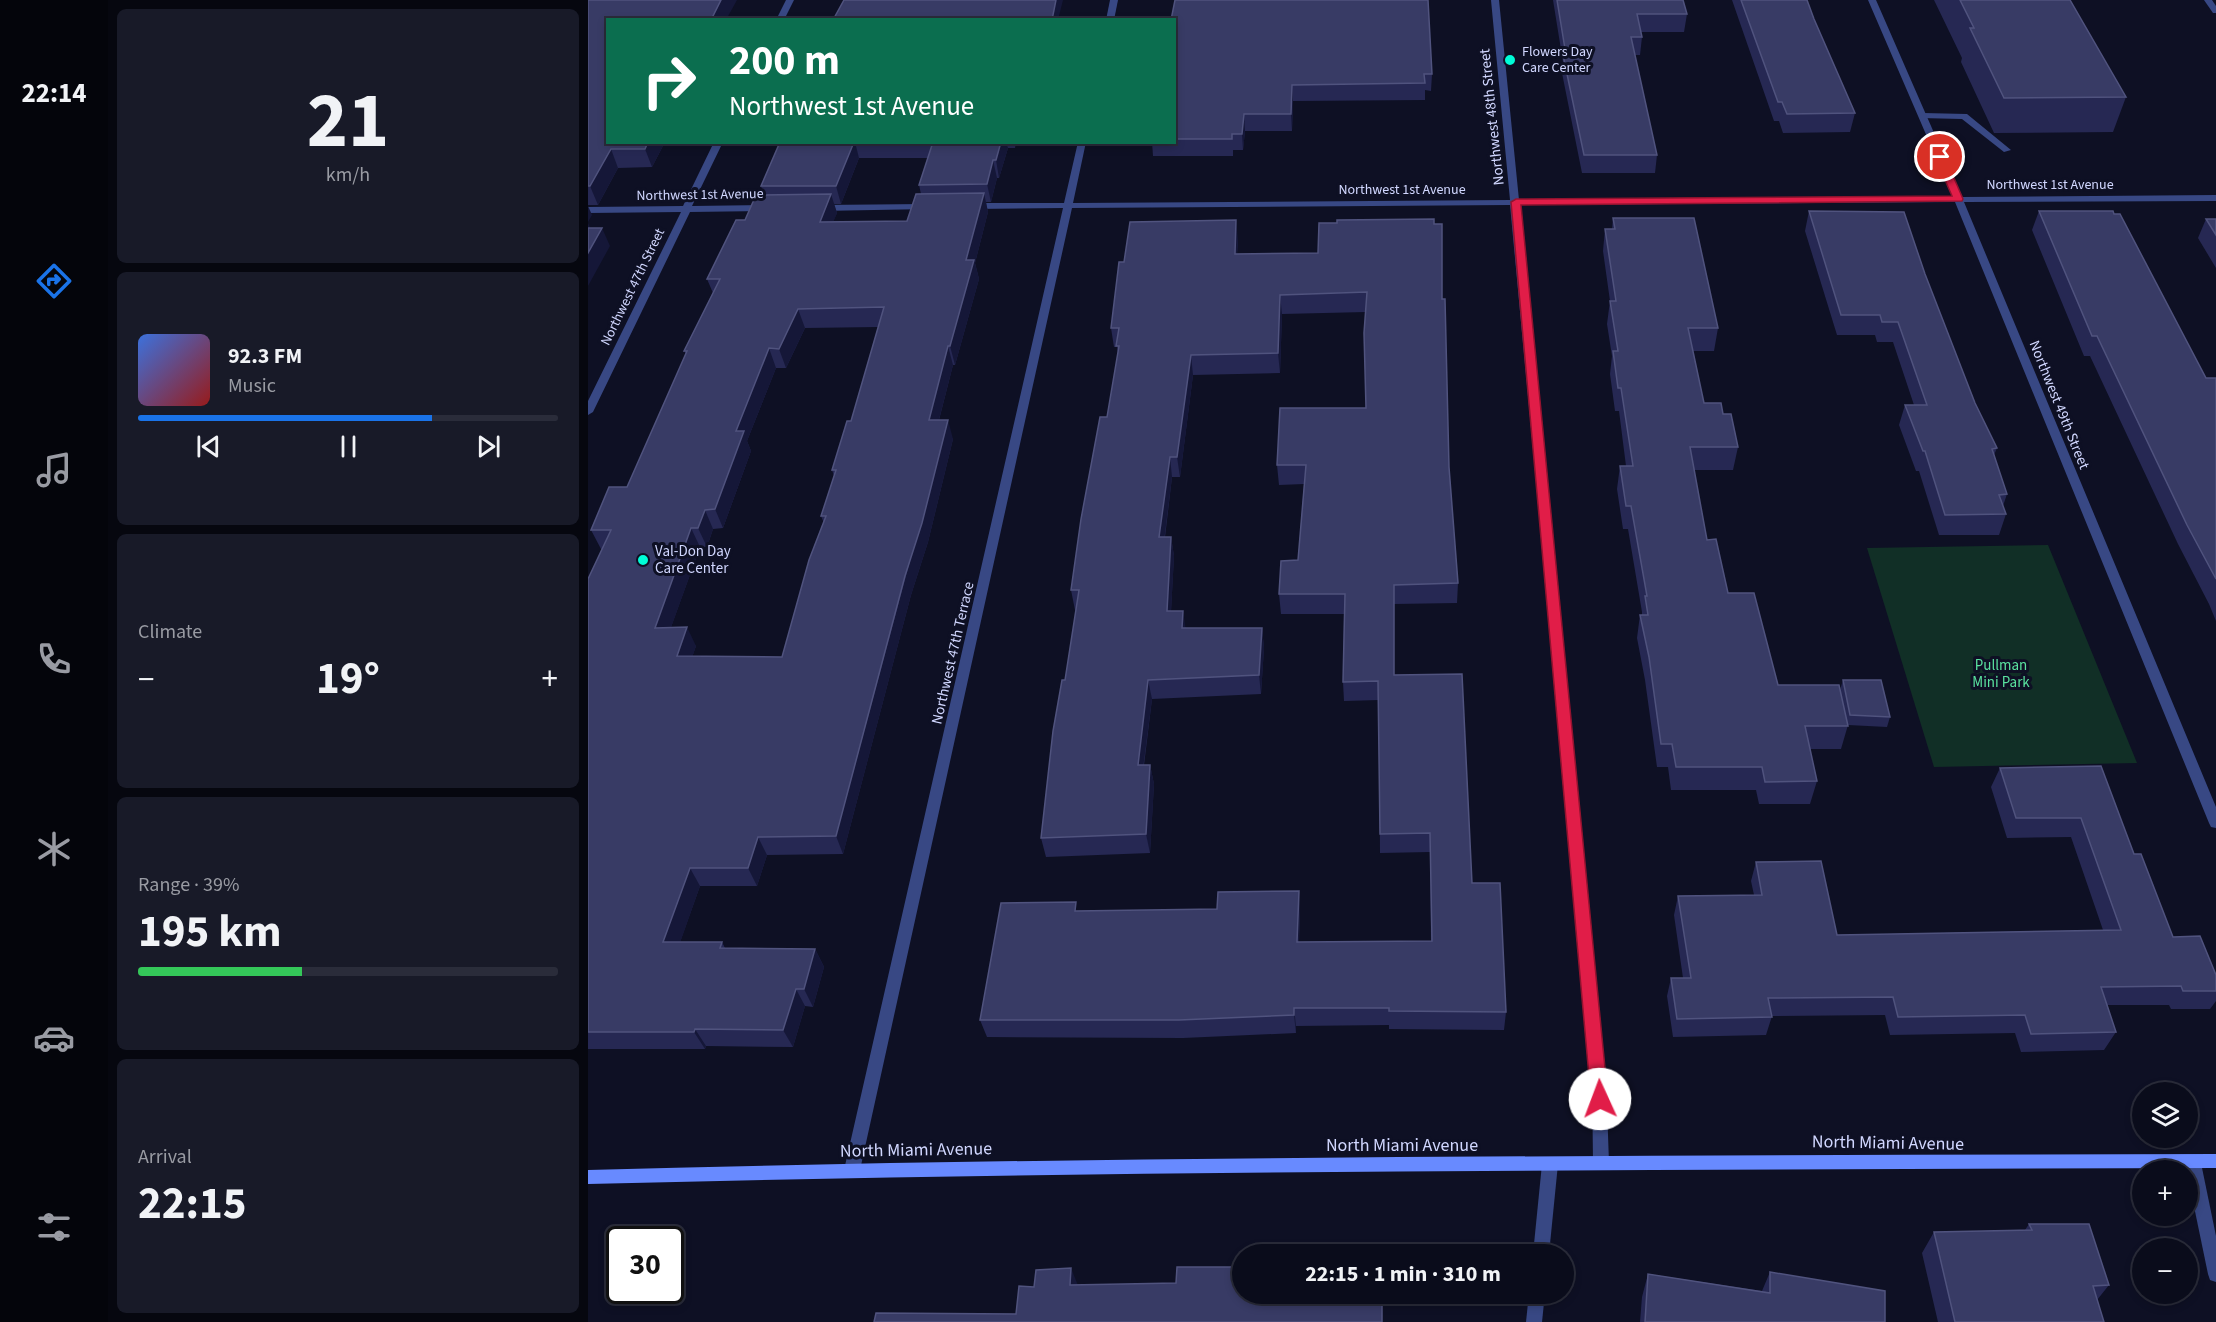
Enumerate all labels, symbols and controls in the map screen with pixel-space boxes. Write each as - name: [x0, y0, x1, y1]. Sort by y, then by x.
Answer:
- text: 200 m: [729, 31, 840, 91]
- icon: right: [630, 42, 708, 120]
- place label: Flowers Day Care Center: [1522, 42, 1593, 78]
- street label: Northwest 48th Street: [1474, 48, 1510, 186]
- marker: Flowers Day Care Center: [1503, 53, 1517, 67]
- text: 21: [307, 66, 389, 177]
- text: 22:14: [21, 74, 87, 113]
- text: Northwest 1st Avenue: [729, 87, 974, 126]
- pin: [1914, 131, 1965, 182]
- icon: arrive: [1923, 140, 1956, 173]
- text: km/h: [326, 161, 370, 189]
- street label: Northwest 1st Avenue: [1986, 175, 2114, 195]
- street label: Northwest 1st Avenue: [1338, 180, 1466, 200]
- street label: Northwest 1st Avenue: [636, 184, 764, 206]
- street label: Northwest 47th Street: [596, 225, 670, 349]
- icon: directions: [33, 260, 75, 302]
- street label: Northwest 49th Street: [2024, 337, 2094, 473]
- text: 92.3 FM: [228, 340, 302, 372]
- text: Music: [228, 372, 276, 400]
- icon: previous: [192, 430, 225, 463]
- icon: pause: [332, 430, 365, 463]
- icon: next: [472, 430, 505, 463]
- icon: music: [33, 449, 75, 491]
- place label: Val-Don Day Care Center: [655, 541, 731, 579]
- marker: Val-Don Day Care Center: [636, 553, 650, 567]
- street label: Northwest 47th Terrace: [926, 580, 980, 726]
- text: Climate: [138, 618, 202, 646]
- icon: phone: [33, 638, 75, 680]
- text: 19°: [316, 647, 380, 711]
- park label: Pullman Mini Park: [1972, 655, 2030, 693]
- text: −: [138, 656, 154, 703]
- text: +: [542, 656, 558, 703]
- icon: climate: [33, 828, 75, 870]
- text: Range · 39%: [138, 871, 239, 899]
- text: 195 km: [138, 900, 282, 964]
- icon: car: [33, 1017, 75, 1059]
- position arrow: [1568, 1067, 1632, 1131]
- map controls: [2132, 1082, 2198, 1304]
- button: layers: [2132, 1082, 2198, 1148]
- street label: North Miami Avenue: [1812, 1129, 1964, 1157]
- street label: North Miami Avenue: [1326, 1133, 1478, 1158]
- street label: North Miami Avenue: [840, 1136, 992, 1164]
- text: Arrival: [138, 1143, 192, 1171]
- button: +: [2132, 1160, 2198, 1226]
- text: 22:15: [138, 1172, 247, 1236]
- icon: filters: [33, 1206, 75, 1248]
- speed limit sign: 30: [606, 1226, 684, 1304]
- button: −: [2132, 1238, 2198, 1304]
- text: 22:15 · 1 min · 310 m: [1305, 1258, 1501, 1290]

